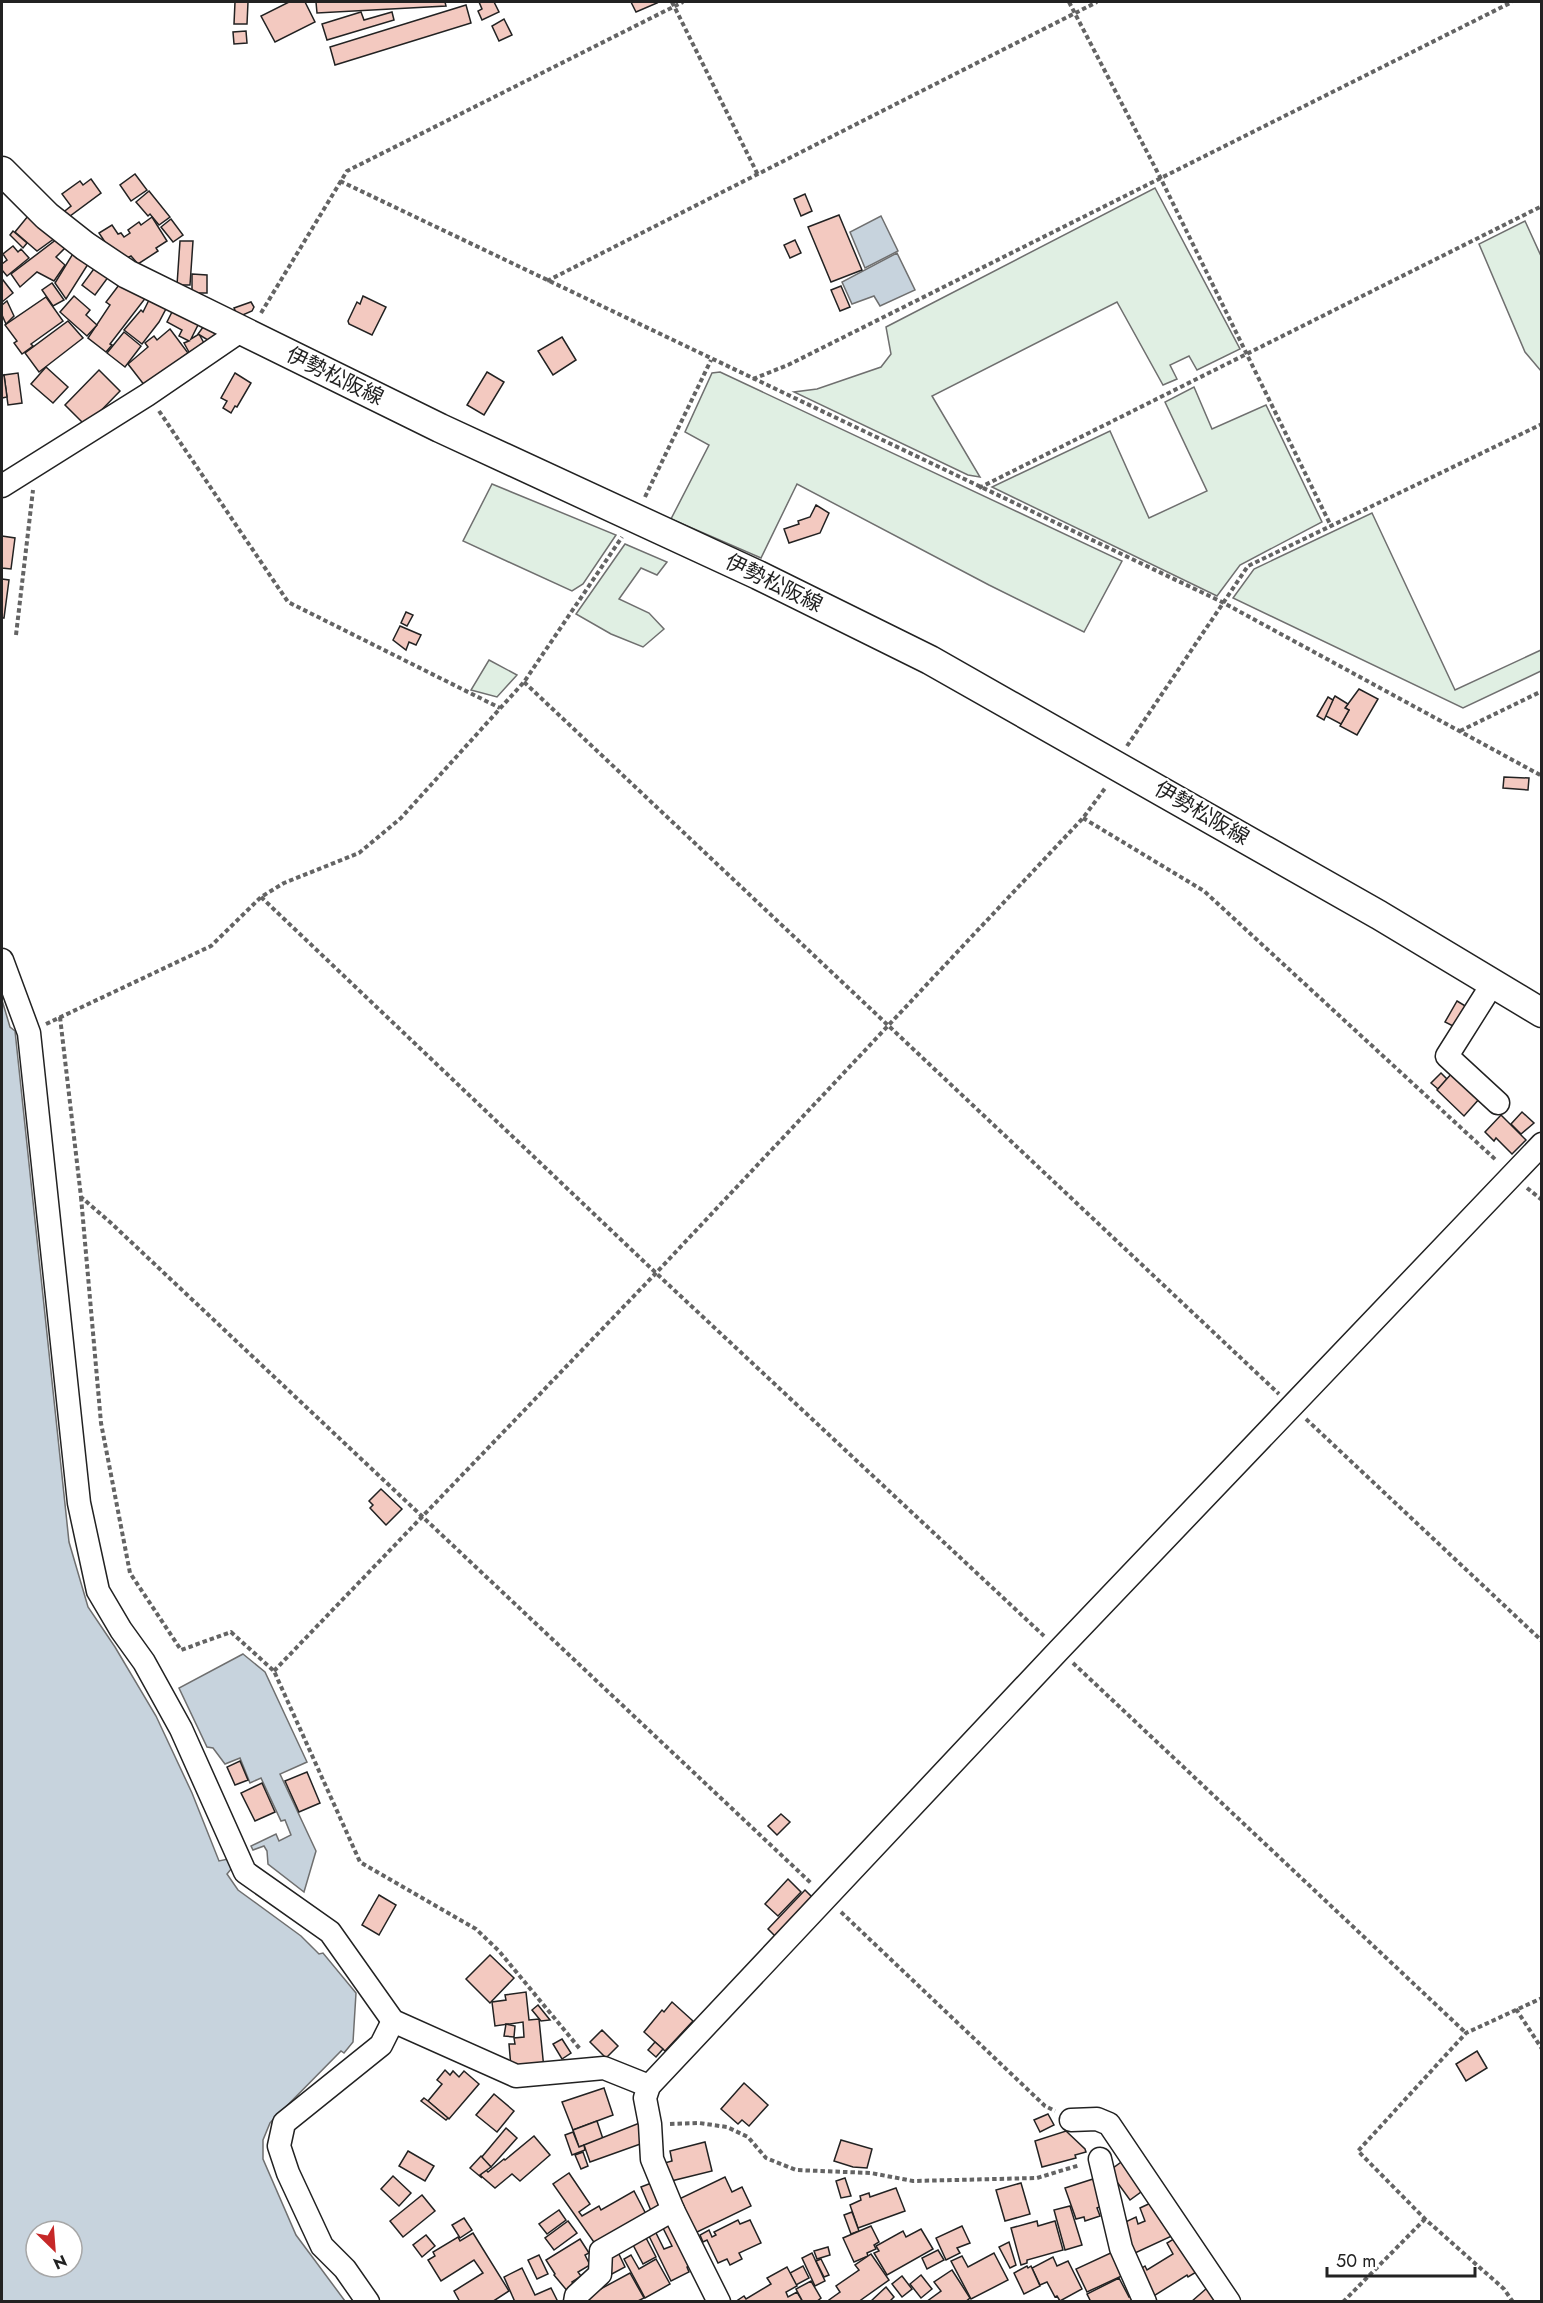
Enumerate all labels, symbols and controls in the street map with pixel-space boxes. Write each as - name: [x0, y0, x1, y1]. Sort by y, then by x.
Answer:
- street label: 伊勢松阪線: [281, 340, 389, 412]
- street label: 伊勢松阪線: [720, 547, 828, 619]
- street label: 伊勢松阪線: [1149, 774, 1255, 852]
- north arrow: [24, 2219, 84, 2279]
- scale bar: [1327, 2240, 1476, 2278]
- text: 50 m: [1336, 2248, 1376, 2274]
- text: N: [50, 2249, 71, 2275]

